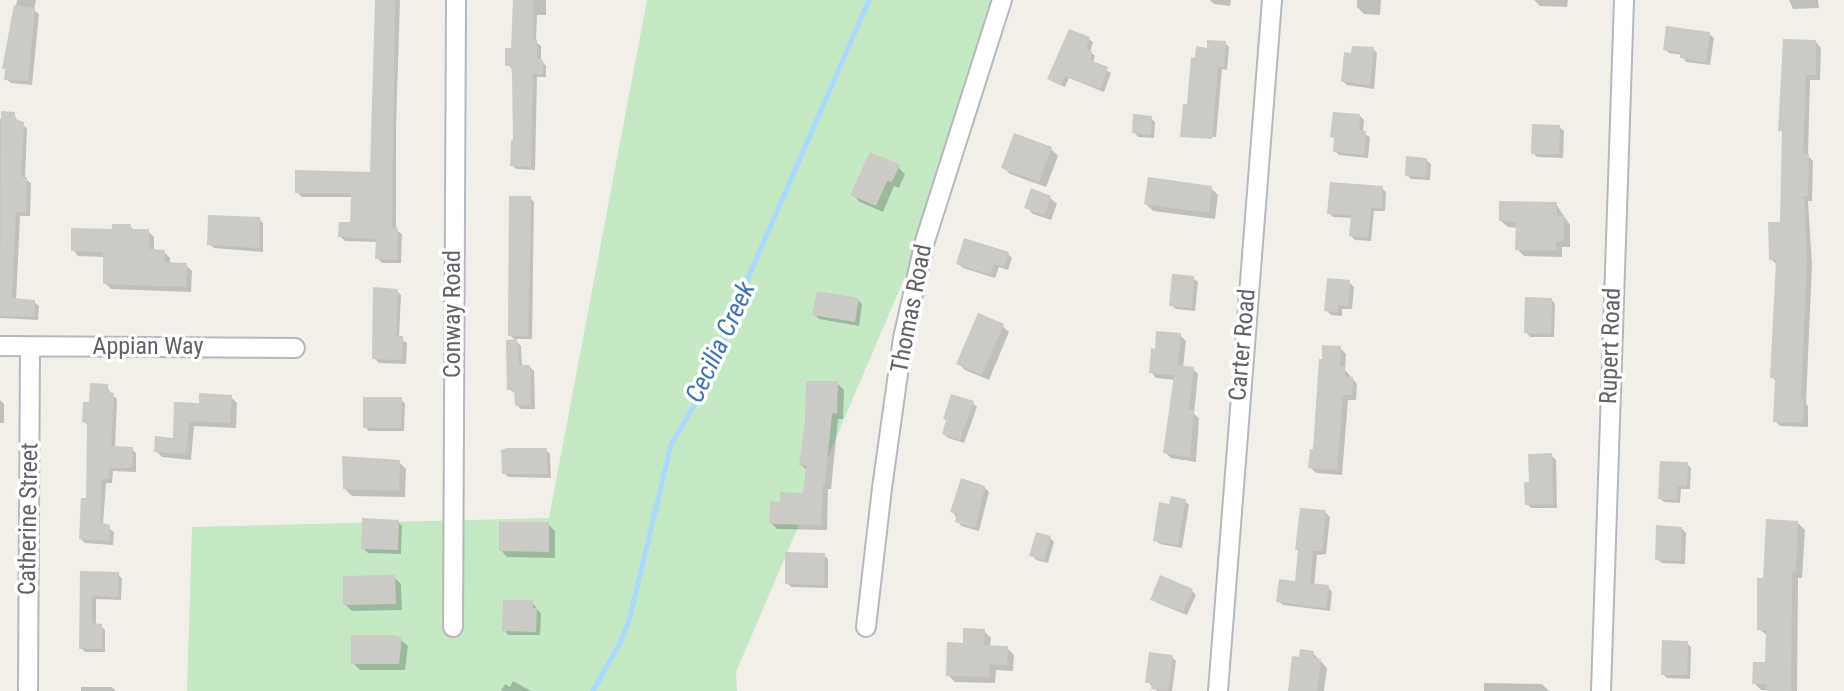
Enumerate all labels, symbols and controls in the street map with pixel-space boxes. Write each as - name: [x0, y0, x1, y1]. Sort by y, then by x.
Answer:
- street label: Thomas Road: [886, 242, 940, 376]
- street label: Conway Road: [440, 250, 468, 378]
- water label: Cecilia Creek: [680, 278, 764, 408]
- street label: Rupert Road: [1596, 287, 1628, 405]
- street label: Carter Road: [1225, 288, 1263, 402]
- street label: Appian Way: [93, 334, 203, 362]
- street label: Catherine Street: [14, 443, 46, 595]

